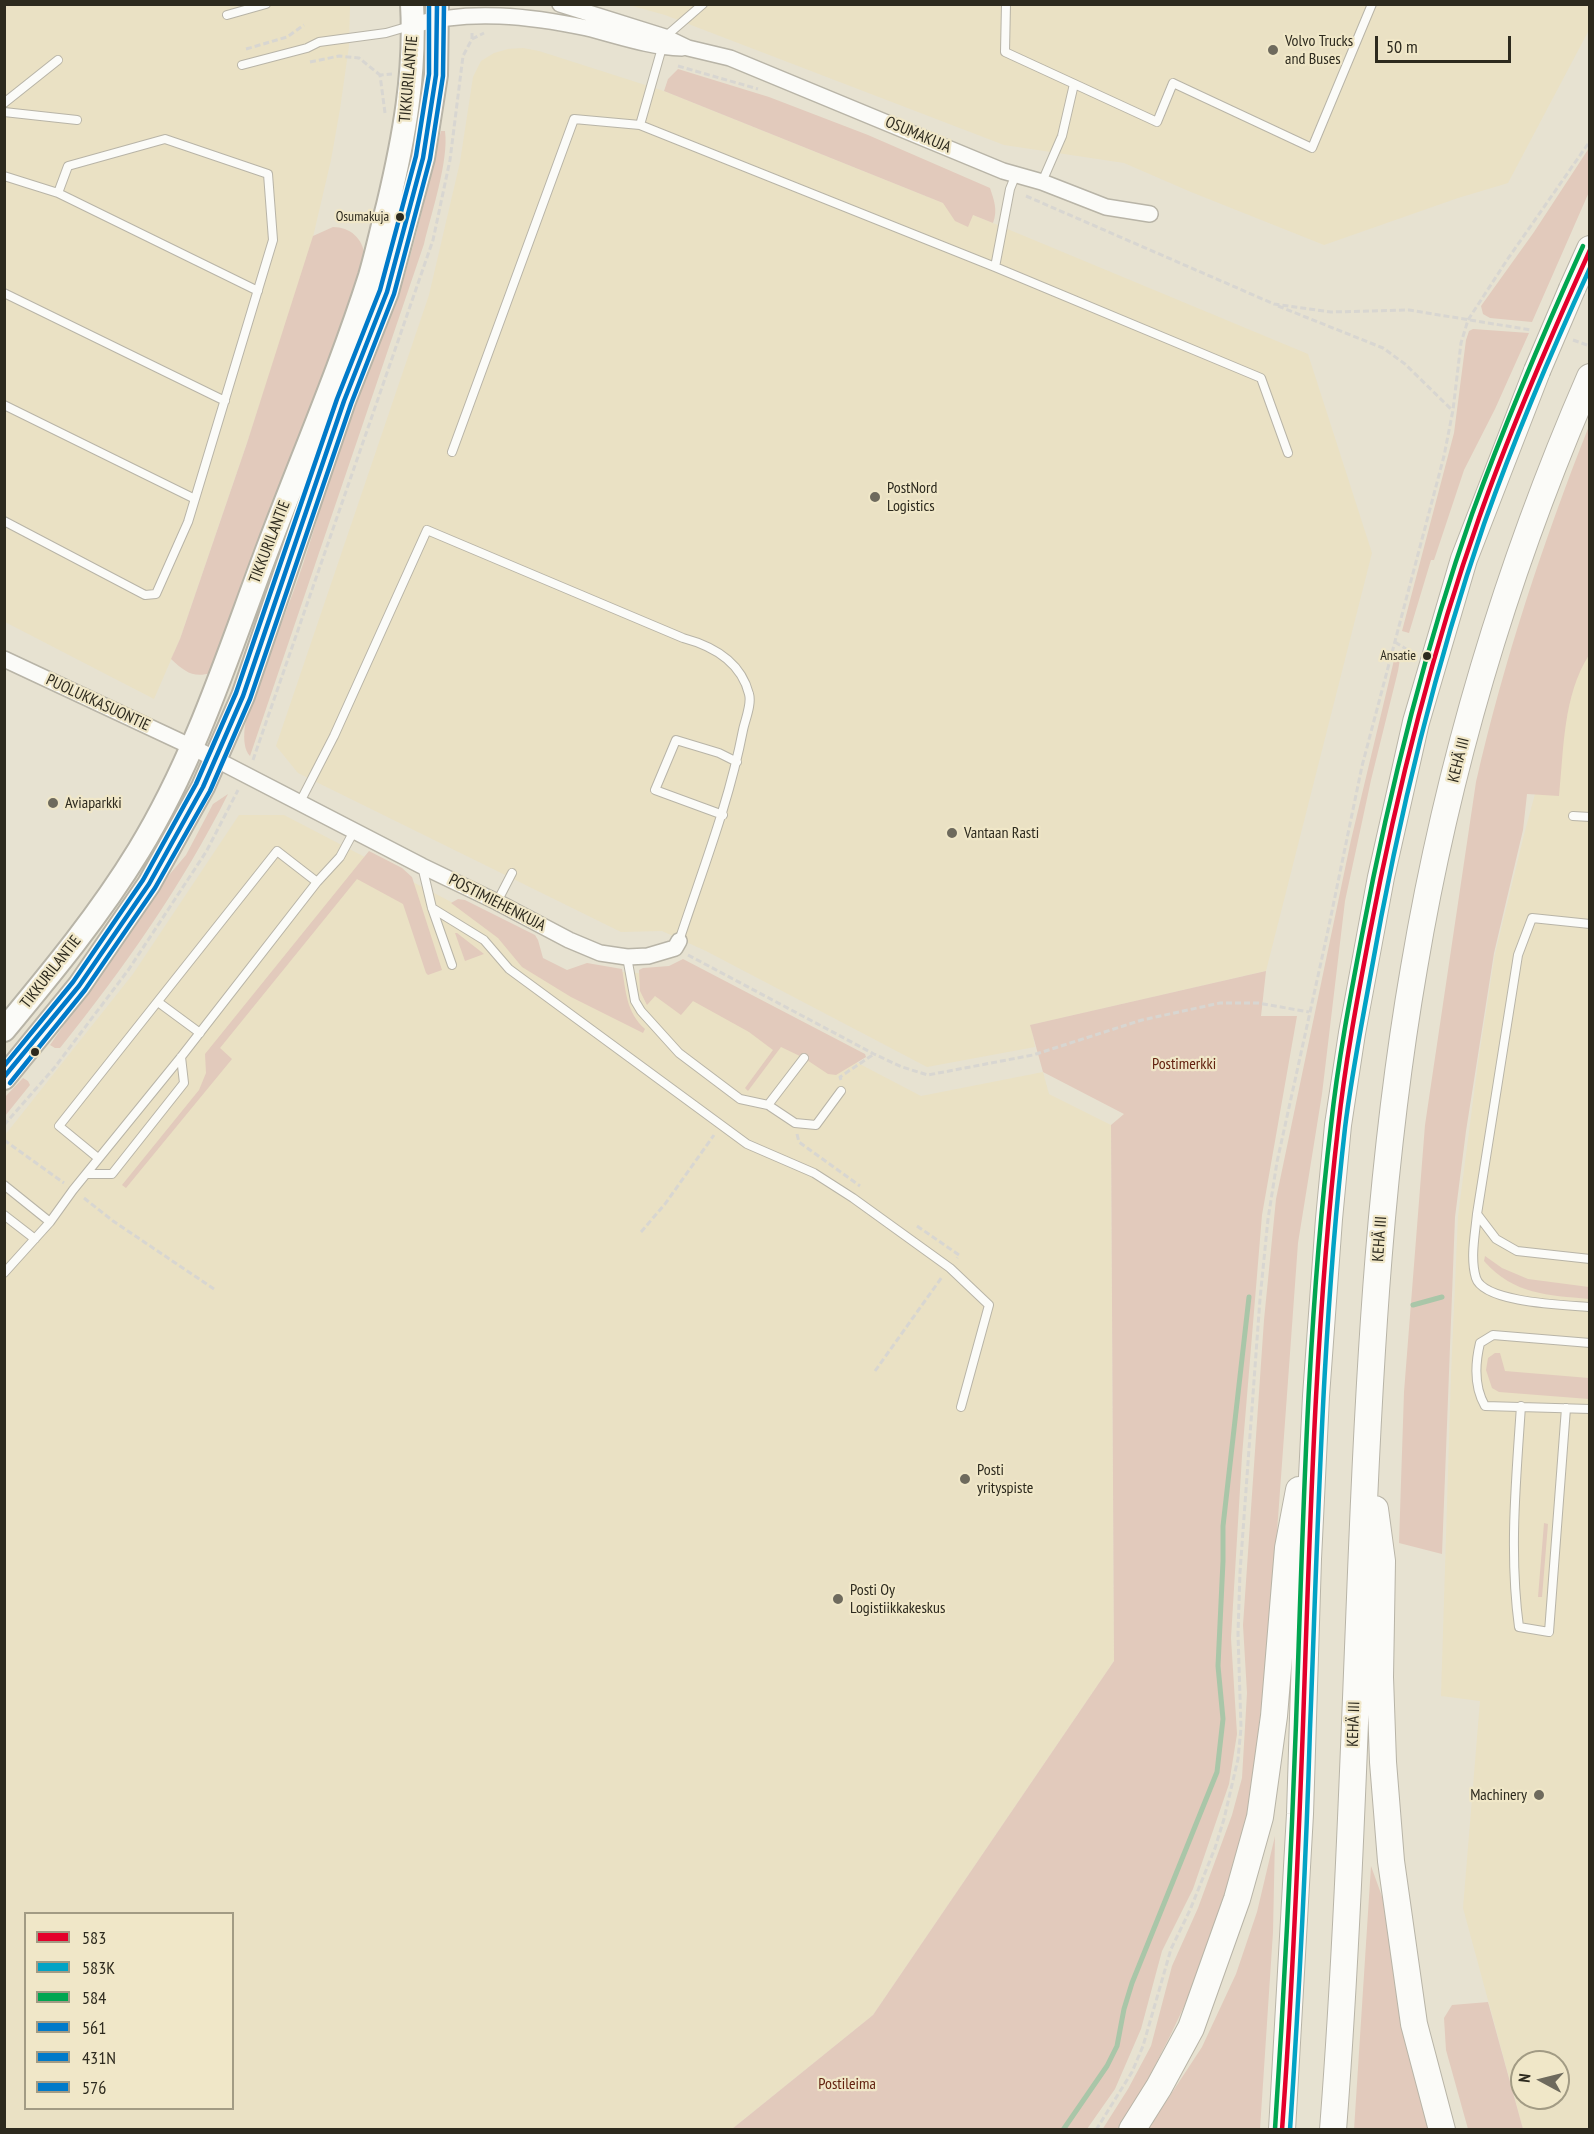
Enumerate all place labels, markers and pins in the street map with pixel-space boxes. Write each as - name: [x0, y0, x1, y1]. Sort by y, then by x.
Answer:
- place label: Volvo Trucks and Buses: [1285, 31, 1353, 69]
- marker: Volvo Trucks and Buses: [1266, 43, 1280, 57]
- place label: Osumakuja: [336, 209, 389, 225]
- marker: Osumakuja: [394, 211, 406, 223]
- place label: PostNord Logistics: [887, 478, 937, 516]
- marker: PostNord Logistics: [868, 490, 882, 504]
- place label: Ansatie: [1380, 648, 1416, 664]
- marker: Ansatie: [1421, 650, 1433, 662]
- place label: Aviaparkki: [65, 793, 122, 813]
- marker: Aviaparkki: [46, 796, 60, 810]
- place label: Vantaan Rasti: [964, 823, 1039, 843]
- marker: Vantaan Rasti: [945, 826, 959, 840]
- unlabelled marker: [29, 1046, 41, 1058]
- place label: Posti yrityspiste: [977, 1460, 1033, 1498]
- marker: Posti yrityspiste: [958, 1472, 972, 1486]
- place label: Posti Oy Logistiikkakeskus: [850, 1580, 945, 1618]
- marker: Posti Oy Logistiikkakeskus: [831, 1592, 845, 1606]
- place label: Machinery: [1470, 1785, 1527, 1805]
- marker: Machinery: [1532, 1788, 1546, 1802]

